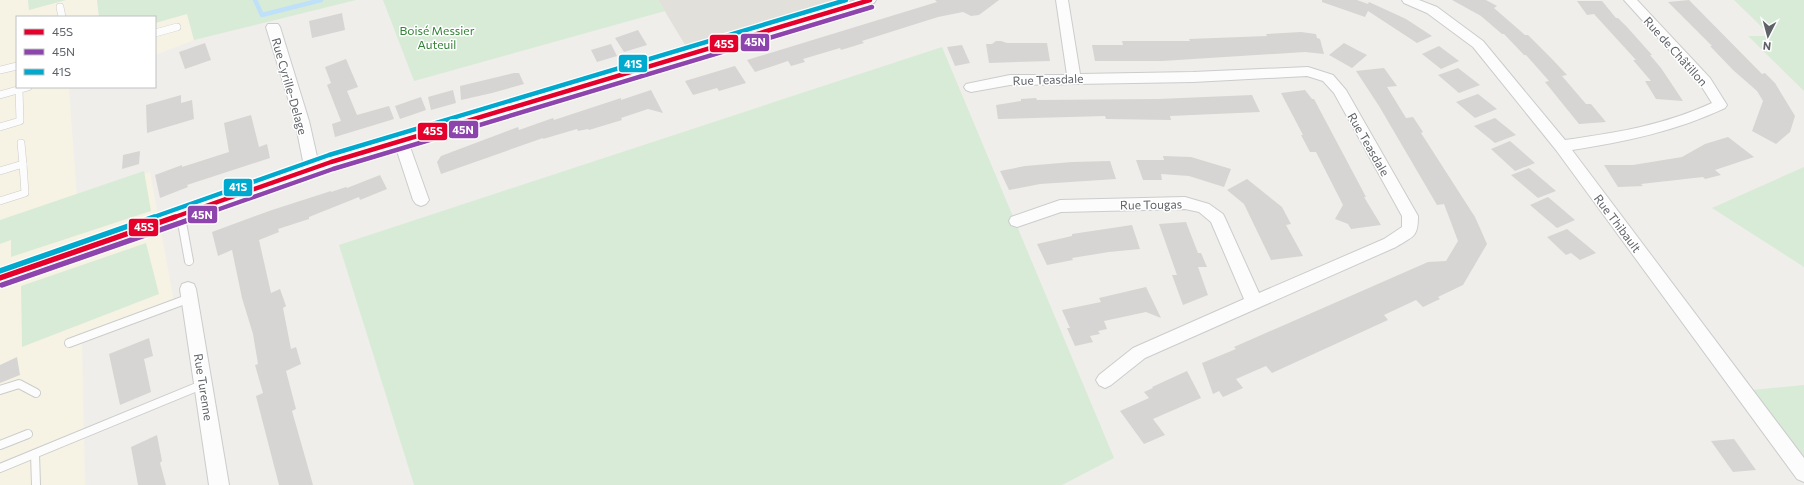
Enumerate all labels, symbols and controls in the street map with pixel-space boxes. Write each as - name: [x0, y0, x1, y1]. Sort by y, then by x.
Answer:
- street label: Rue de Châtillon: [1641, 13, 1711, 89]
- legend: [16, 16, 156, 88]
- north arrow: [1748, 16, 1788, 56]
- park label: Boisé Messier Auteuil: [400, 23, 475, 51]
- text: 45S: [52, 24, 73, 38]
- line badge: 45N: [740, 33, 770, 52]
- line badge: 45S: [709, 34, 739, 53]
- text: 45N: [744, 35, 766, 48]
- street label: Rue Cyrille-Delage: [269, 36, 311, 136]
- text: 45S: [714, 37, 734, 50]
- text: N: [1762, 40, 1772, 53]
- text: 45N: [52, 44, 75, 58]
- line badge: 41S: [618, 54, 648, 73]
- text: 41S: [624, 57, 642, 70]
- text: 41S: [52, 64, 71, 78]
- street label: Rue Teasdale: [1012, 71, 1084, 87]
- street label: Rue Teasdale: [1345, 110, 1393, 178]
- line badge: 45N: [448, 120, 479, 139]
- line badge: 45S: [417, 122, 448, 141]
- text: 45N: [452, 123, 474, 136]
- text: 45S: [423, 124, 443, 137]
- line badge: 41S: [223, 178, 253, 197]
- text: 41S: [229, 180, 247, 193]
- street label: Rue Thibault: [1592, 191, 1644, 255]
- street label: Rue Tougas: [1120, 196, 1182, 212]
- line badge: 45N: [187, 205, 218, 224]
- text: 45N: [191, 208, 213, 221]
- line badge: 45S: [128, 218, 159, 237]
- text: 45S: [134, 220, 154, 233]
- street label: Rue Turenne: [192, 352, 216, 422]

